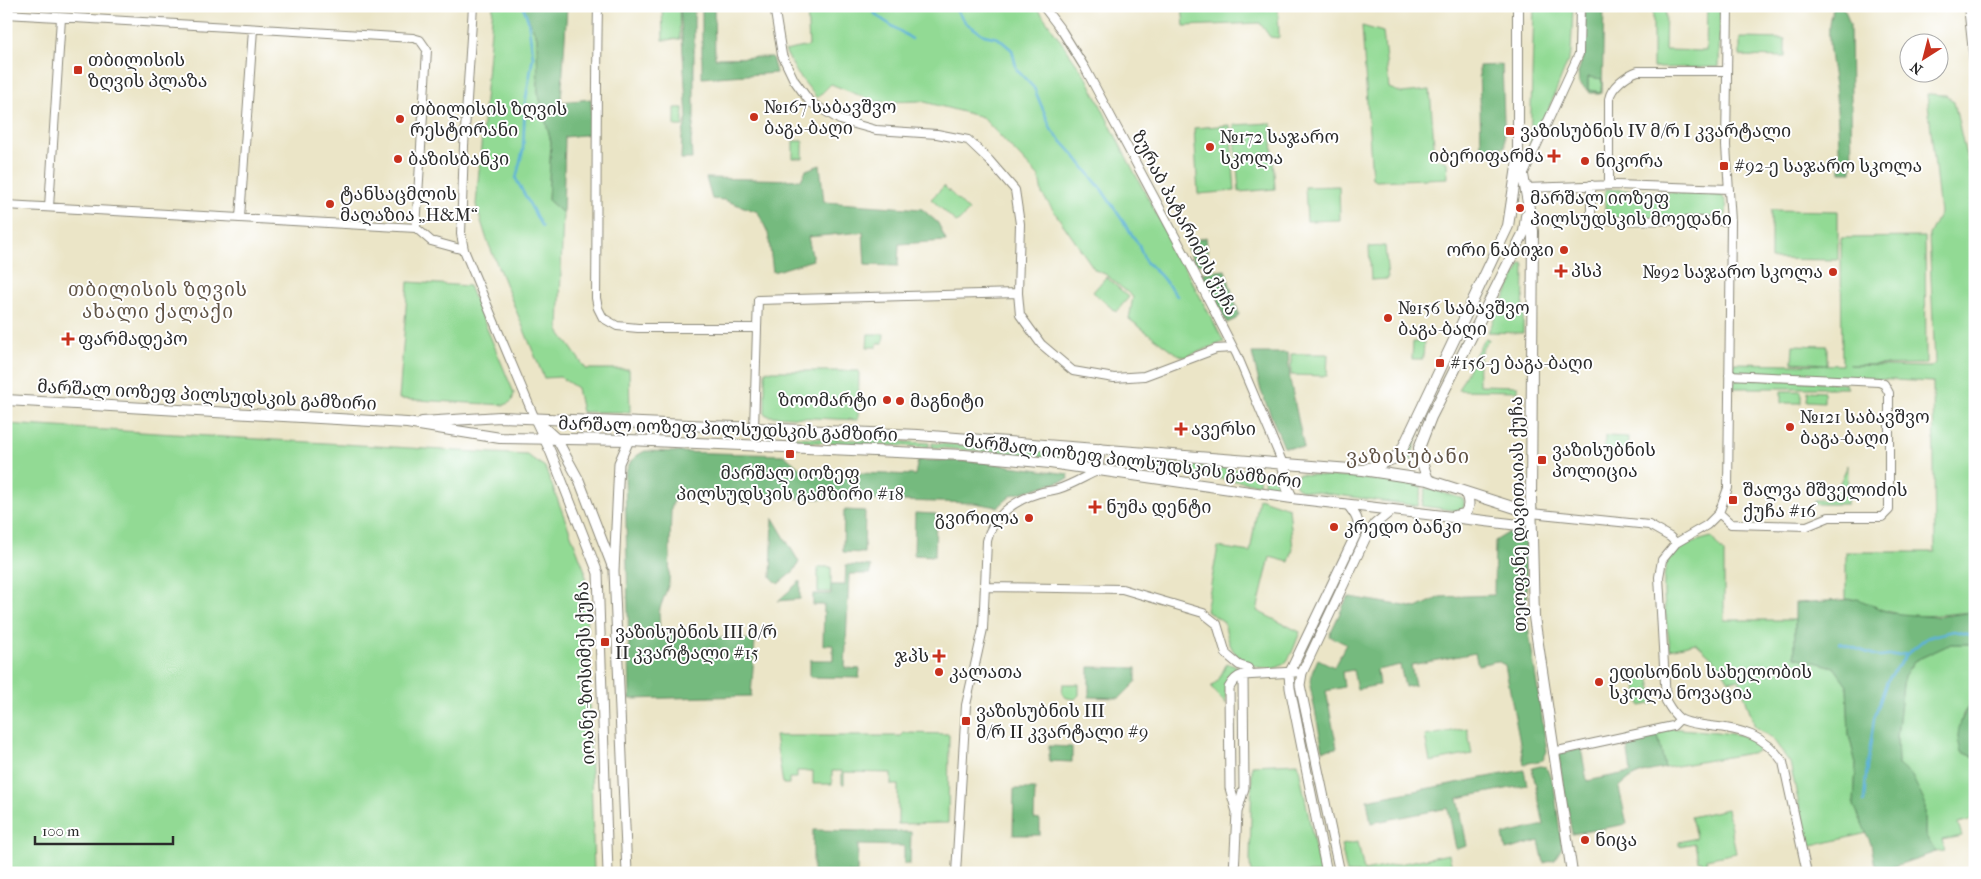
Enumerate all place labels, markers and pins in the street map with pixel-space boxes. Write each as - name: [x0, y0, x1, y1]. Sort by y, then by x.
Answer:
- place label: თბილისის ზღვის პლაზა: [88, 50, 208, 92]
- marker: თბილისის ზღვის პლაზა: [72, 64, 84, 76]
- place label: №167 საბავშვო ბაგა-ბაღი: [764, 97, 896, 139]
- place label: თბილისის ზღვის რესტორანი: [410, 99, 567, 141]
- marker: №167 საბავშვო ბაგა-ბაღი: [748, 111, 760, 123]
- marker: თბილისის ზღვის რესტორანი: [394, 113, 406, 125]
- place label: ვაზისუბნის IV მ/რ I კვარტალი: [1520, 121, 1791, 142]
- marker: ვაზისუბნის IV მ/რ I კვარტალი: [1504, 125, 1516, 137]
- place label: №172 საჯარო სკოლა: [1220, 127, 1339, 169]
- marker: №172 საჯარო სკოლა: [1204, 141, 1216, 153]
- place label: იბერიფარმა: [1429, 146, 1544, 167]
- place label: ბაზისბანკი: [408, 149, 509, 170]
- marker: იბერიფარმა: [1548, 150, 1560, 162]
- place label: ნიკორა: [1595, 151, 1663, 172]
- marker: ბაზისბანკი: [392, 153, 404, 165]
- marker: ნიკორა: [1579, 155, 1591, 167]
- place label: #92-ე საჯარო სკოლა: [1734, 156, 1922, 177]
- marker: #92-ე საჯარო სკოლა: [1718, 160, 1730, 172]
- place label: ტანსაცმლის მაღაზია „H&M“: [340, 184, 478, 226]
- place label: მარშალ იოზეფ პილსუდსკის მოედანი: [1530, 188, 1732, 230]
- marker: ტანსაცმლის მაღაზია „H&M“: [324, 198, 336, 210]
- marker: მარშალ იოზეფ პილსუდსკის მოედანი: [1514, 202, 1526, 214]
- place label: ორი ნაბიჯი: [1446, 240, 1554, 261]
- marker: ორი ნაბიჯი: [1558, 244, 1570, 256]
- place label: პსპ: [1571, 261, 1602, 282]
- place label: №92 საჯარო სკოლა: [1642, 262, 1823, 283]
- marker: პსპ: [1555, 265, 1567, 277]
- marker: №92 საჯარო სკოლა: [1827, 266, 1839, 278]
- place label: №156 საბავშვო ბაგა-ბაღი: [1398, 298, 1530, 340]
- marker: №156 საბავშვო ბაგა-ბაღი: [1382, 312, 1394, 324]
- place label: ფარმადეპო: [78, 329, 188, 350]
- marker: ფარმადეპო: [62, 333, 74, 345]
- place label: #156-ე ბაგა-ბაღი: [1450, 353, 1593, 374]
- marker: #156-ე ბაგა-ბაღი: [1434, 357, 1446, 369]
- place label: ზოომარტი: [778, 390, 877, 411]
- place label: მაგნიტი: [910, 391, 984, 412]
- marker: ზოომარტი: [881, 394, 893, 406]
- marker: მაგნიტი: [894, 395, 906, 407]
- place label: №121 საბავშვო ბაგა-ბაღი: [1800, 407, 1930, 449]
- place label: ავერსი: [1191, 419, 1256, 440]
- marker: №121 საბავშვო ბაგა-ბაღი: [1784, 421, 1796, 433]
- marker: ავერსი: [1175, 423, 1187, 435]
- place label: ვაზისუბნის პოლიცია: [1552, 440, 1656, 482]
- marker: მარშალ იოზეფ პილსუდსკის გამზირი #18: [784, 448, 796, 460]
- marker: ვაზისუბნის პოლიცია: [1536, 454, 1548, 466]
- place label: მარშალ იოზეფ პილსუდსკის გამზირი #18: [676, 463, 904, 505]
- place label: შალვა მშველიძის ქუჩა #16: [1743, 480, 1908, 522]
- marker: შალვა მშველიძის ქუჩა #16: [1727, 494, 1739, 506]
- place label: ნუმა დენტი: [1106, 497, 1211, 518]
- marker: ნუმა დენტი: [1088, 500, 1102, 514]
- place label: გვირილა: [935, 508, 1019, 529]
- marker: გვირილა: [1023, 512, 1035, 524]
- place label: კრედო ბანკი: [1344, 517, 1462, 538]
- marker: კრედო ბანკი: [1328, 521, 1340, 533]
- place label: ვაზისუბნის III მ/რ II კვარტალი #15: [615, 622, 777, 664]
- marker: ვაზისუბნის III მ/რ II კვარტალი #15: [599, 636, 611, 648]
- place label: ჯპს: [895, 646, 929, 667]
- marker: ჯპს: [933, 650, 945, 662]
- place label: კალათა: [949, 662, 1022, 683]
- place label: ედისონის სახელობის სკოლა ნოვაცია: [1609, 662, 1812, 704]
- marker: კალათა: [933, 666, 945, 678]
- marker: ედისონის სახელობის სკოლა ნოვაცია: [1593, 676, 1605, 688]
- place label: ვაზისუბნის III მ/რ II კვარტალი #9: [976, 701, 1149, 743]
- marker: ვაზისუბნის III მ/რ II კვარტალი #9: [960, 715, 972, 727]
- place label: ნიცა: [1595, 830, 1637, 851]
- marker: ნიცა: [1579, 834, 1591, 846]

